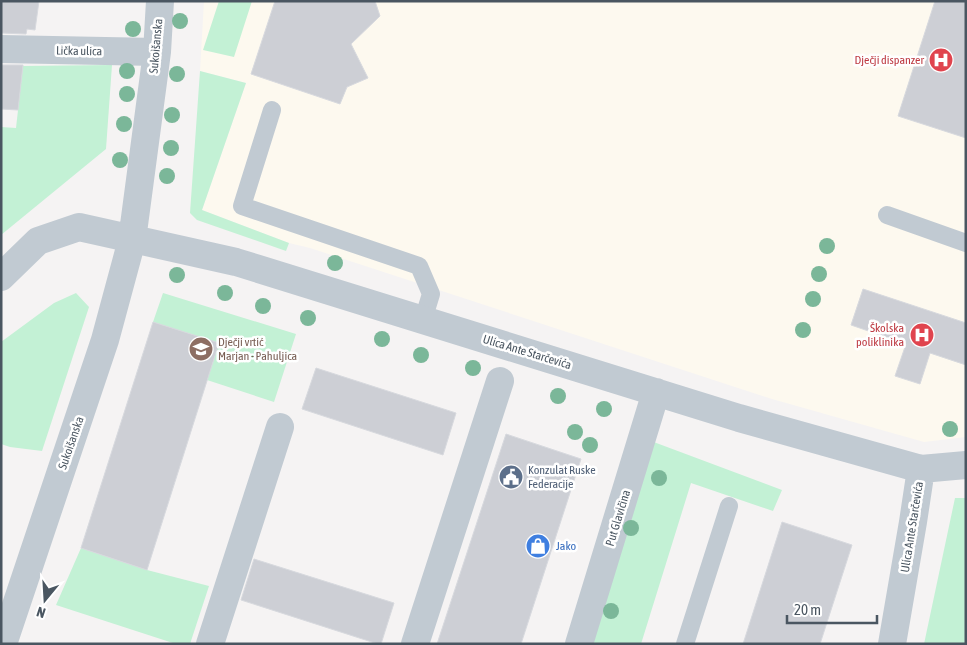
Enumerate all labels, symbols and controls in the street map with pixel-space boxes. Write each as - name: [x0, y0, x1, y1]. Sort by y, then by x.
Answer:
- street label: Sukoišanska: [147, 18, 165, 74]
- street label: Lička ulica: [56, 44, 102, 58]
- hospital icon: Dječji dispanzer: [928, 47, 954, 73]
- place label: Dječji dispanzer: [855, 53, 924, 67]
- place label: Školska poliklinika: [856, 321, 904, 349]
- hospital icon: Školska poliklinika: [909, 322, 935, 348]
- street label: Ulica Ante Starčevića: [481, 332, 573, 372]
- place label: Dječji vrtić Marjan - Pahuljica: [218, 335, 297, 363]
- school or university icon: Dječji vrtić Marjan - Pahuljica: [188, 336, 214, 362]
- street label: Sukoišanska: [55, 415, 87, 471]
- place label: Konzulat Ruske Federacije: [528, 463, 596, 491]
- public building icon: Konzulat Ruske Federacije: [498, 464, 524, 490]
- street label: Ulica Ante Starčevića: [898, 481, 926, 573]
- street label: Put Glavičina: [603, 488, 633, 548]
- shop icon: Jako: [525, 533, 551, 559]
- place label: Jako: [556, 539, 576, 553]
- north arrow: [20, 575, 70, 625]
- scale bar: [787, 592, 877, 624]
- text: 20 m: [794, 601, 821, 618]
- text: N: [35, 603, 47, 621]

